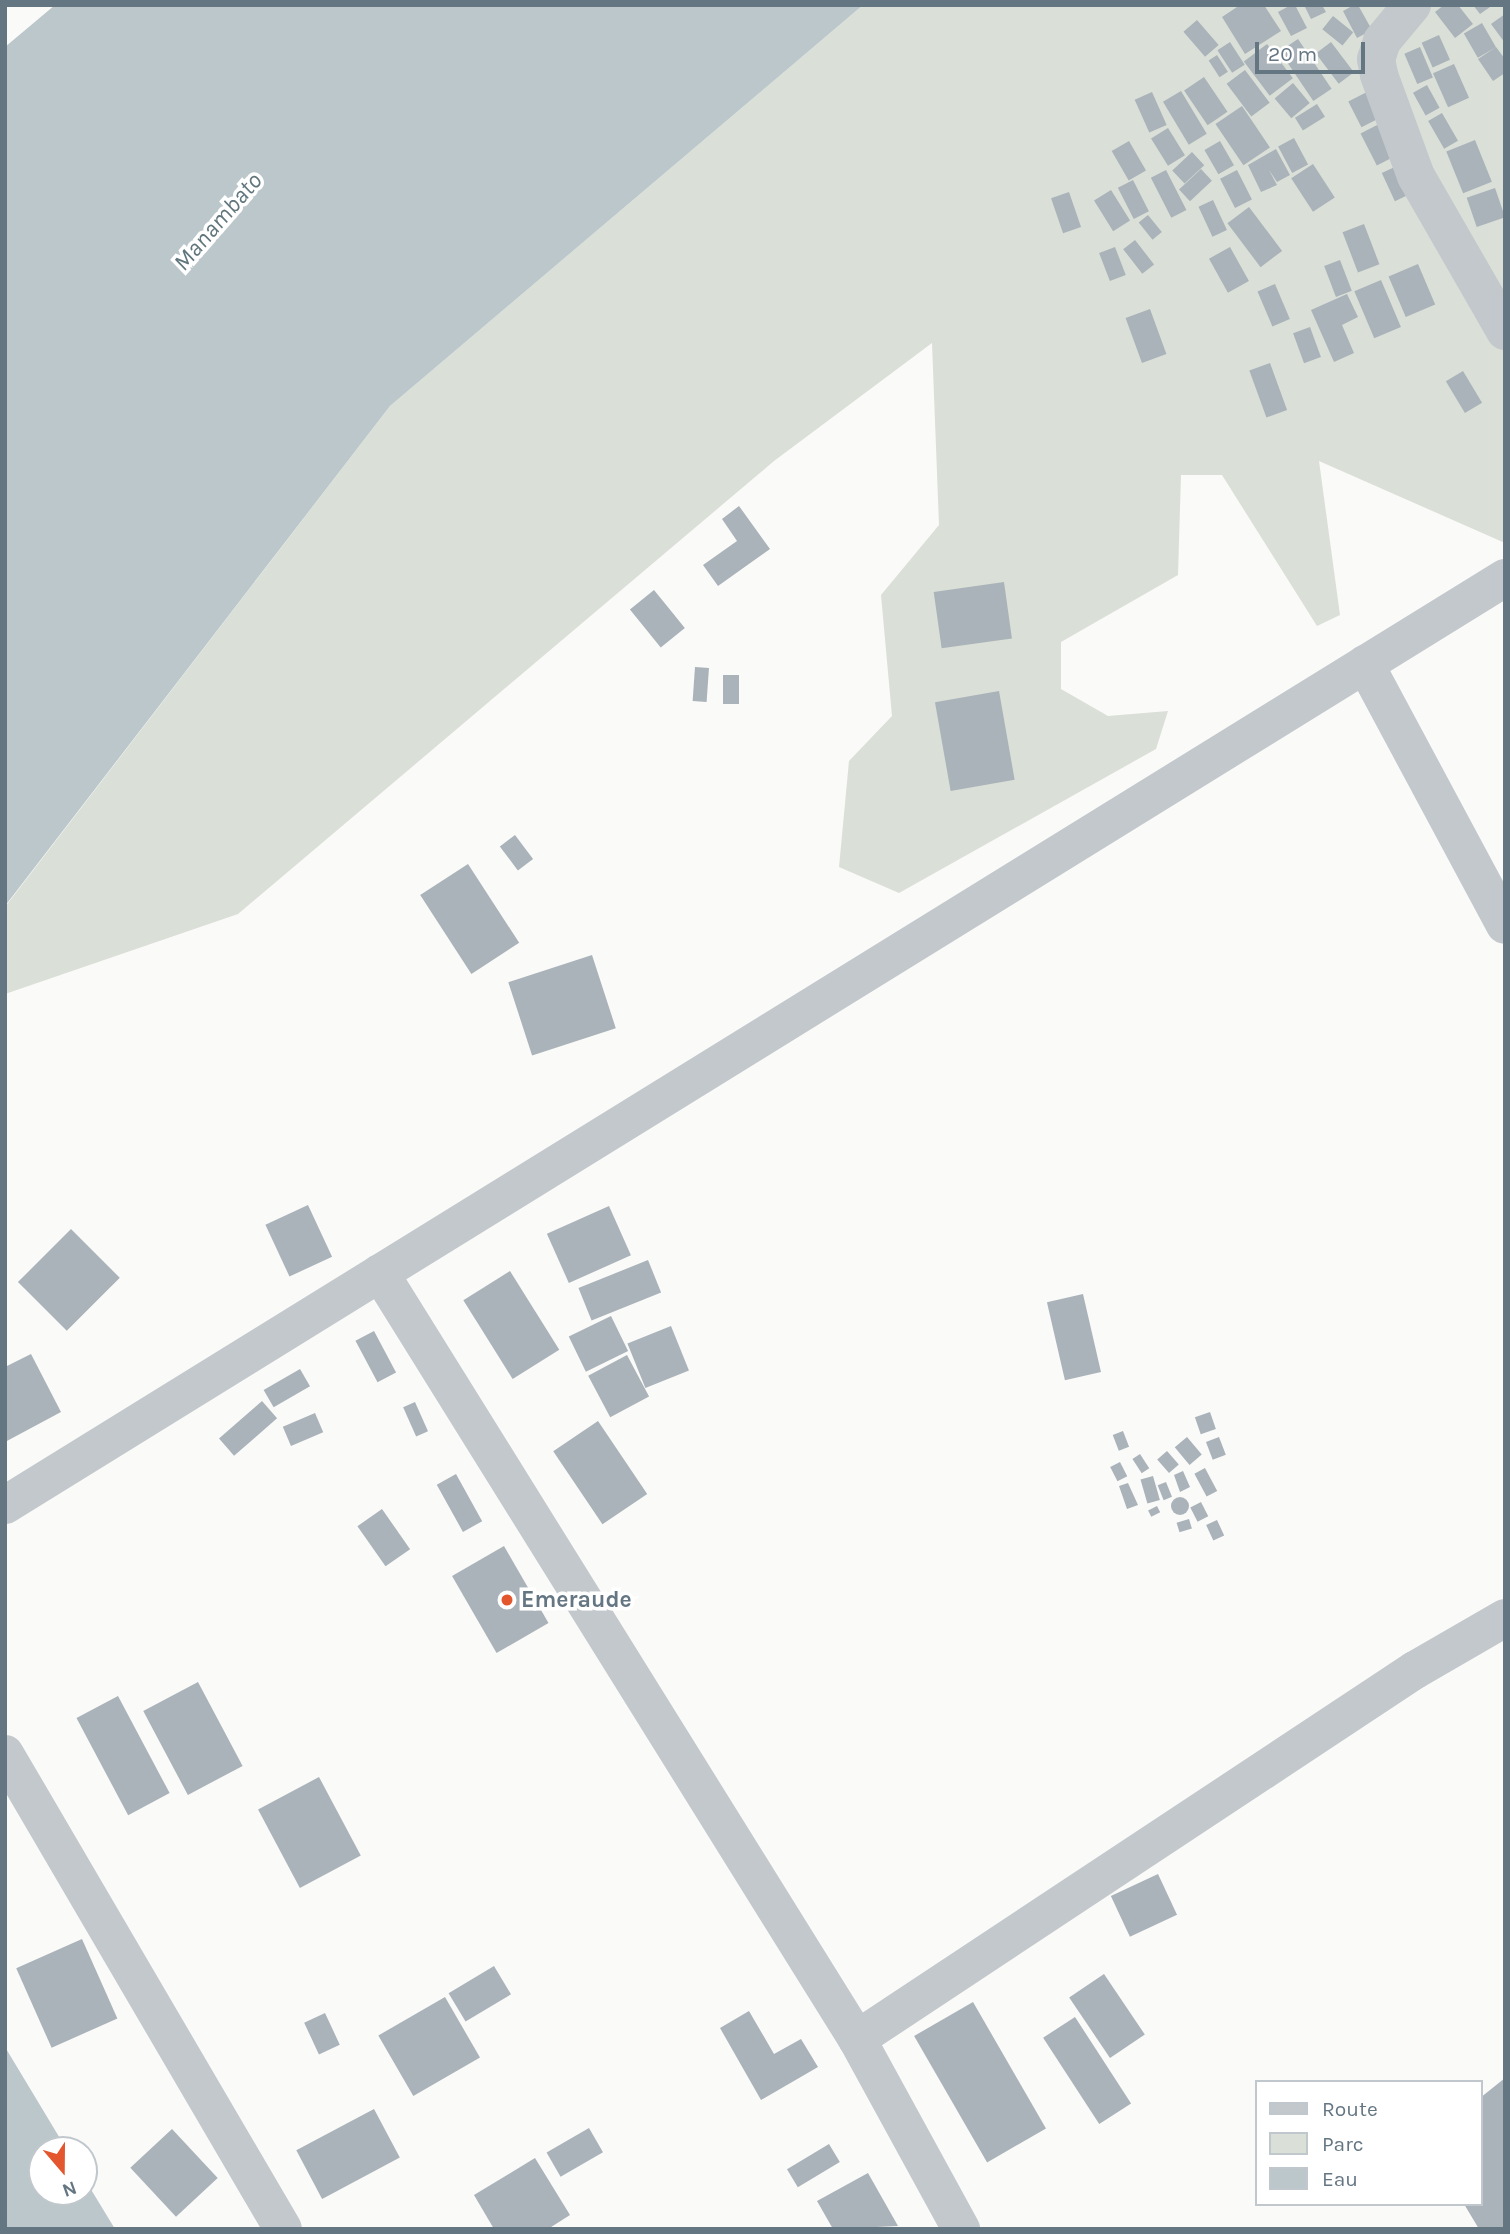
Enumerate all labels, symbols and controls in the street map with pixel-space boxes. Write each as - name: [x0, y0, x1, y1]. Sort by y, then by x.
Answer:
- scale bar: [1258, 28, 1368, 72]
- text: 20 m: [1268, 42, 1317, 66]
- water label: Manambato: [168, 167, 268, 277]
- place label: Emeraude: [521, 1586, 632, 1614]
- marker: Emeraude: [499, 1592, 515, 1608]
- legend: [1254, 2080, 1482, 2206]
- text: Route: [1322, 2097, 1378, 2121]
- text: Parc: [1322, 2132, 1364, 2156]
- north arrow: [28, 2136, 98, 2206]
- text: Eau: [1322, 2167, 1358, 2191]
- text: N: [59, 2176, 80, 2202]

